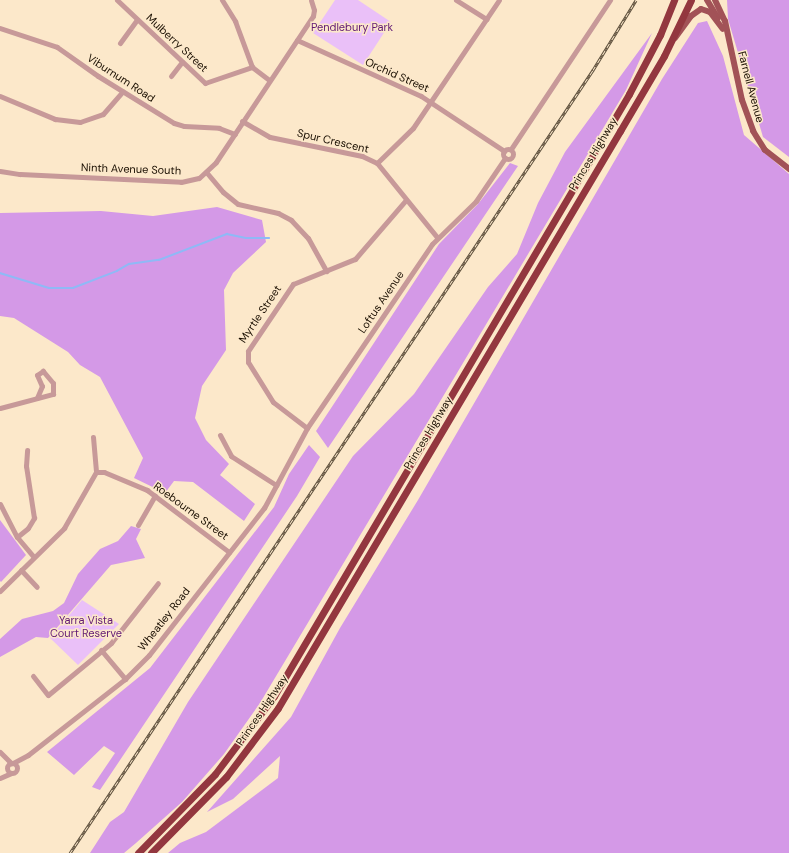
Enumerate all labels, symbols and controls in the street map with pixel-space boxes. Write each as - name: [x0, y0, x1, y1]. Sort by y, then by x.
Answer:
- street label: Mulberry Street: [143, 11, 211, 75]
- park label: Pendlebury Park: [311, 20, 393, 34]
- street label: Farnell Avenue: [735, 50, 767, 124]
- street label: Viburnum Road: [85, 51, 157, 105]
- street label: Orchid Street: [363, 55, 431, 95]
- street label: Princes Highway: [566, 115, 620, 193]
- street label: Spur Crescent: [296, 126, 370, 156]
- street label: Ninth Avenue South: [81, 161, 181, 177]
- street label: Loftus Avenue: [355, 268, 407, 336]
- street label: Myrtle Street: [236, 283, 284, 345]
- street label: Princes Highway: [401, 394, 455, 472]
- street label: Roebourne Street: [151, 479, 231, 543]
- street label: Wheatley Road: [135, 585, 193, 653]
- park label: Yarra Vista Court Reserve: [50, 614, 122, 640]
- street label: Princes Highway: [233, 672, 291, 748]

